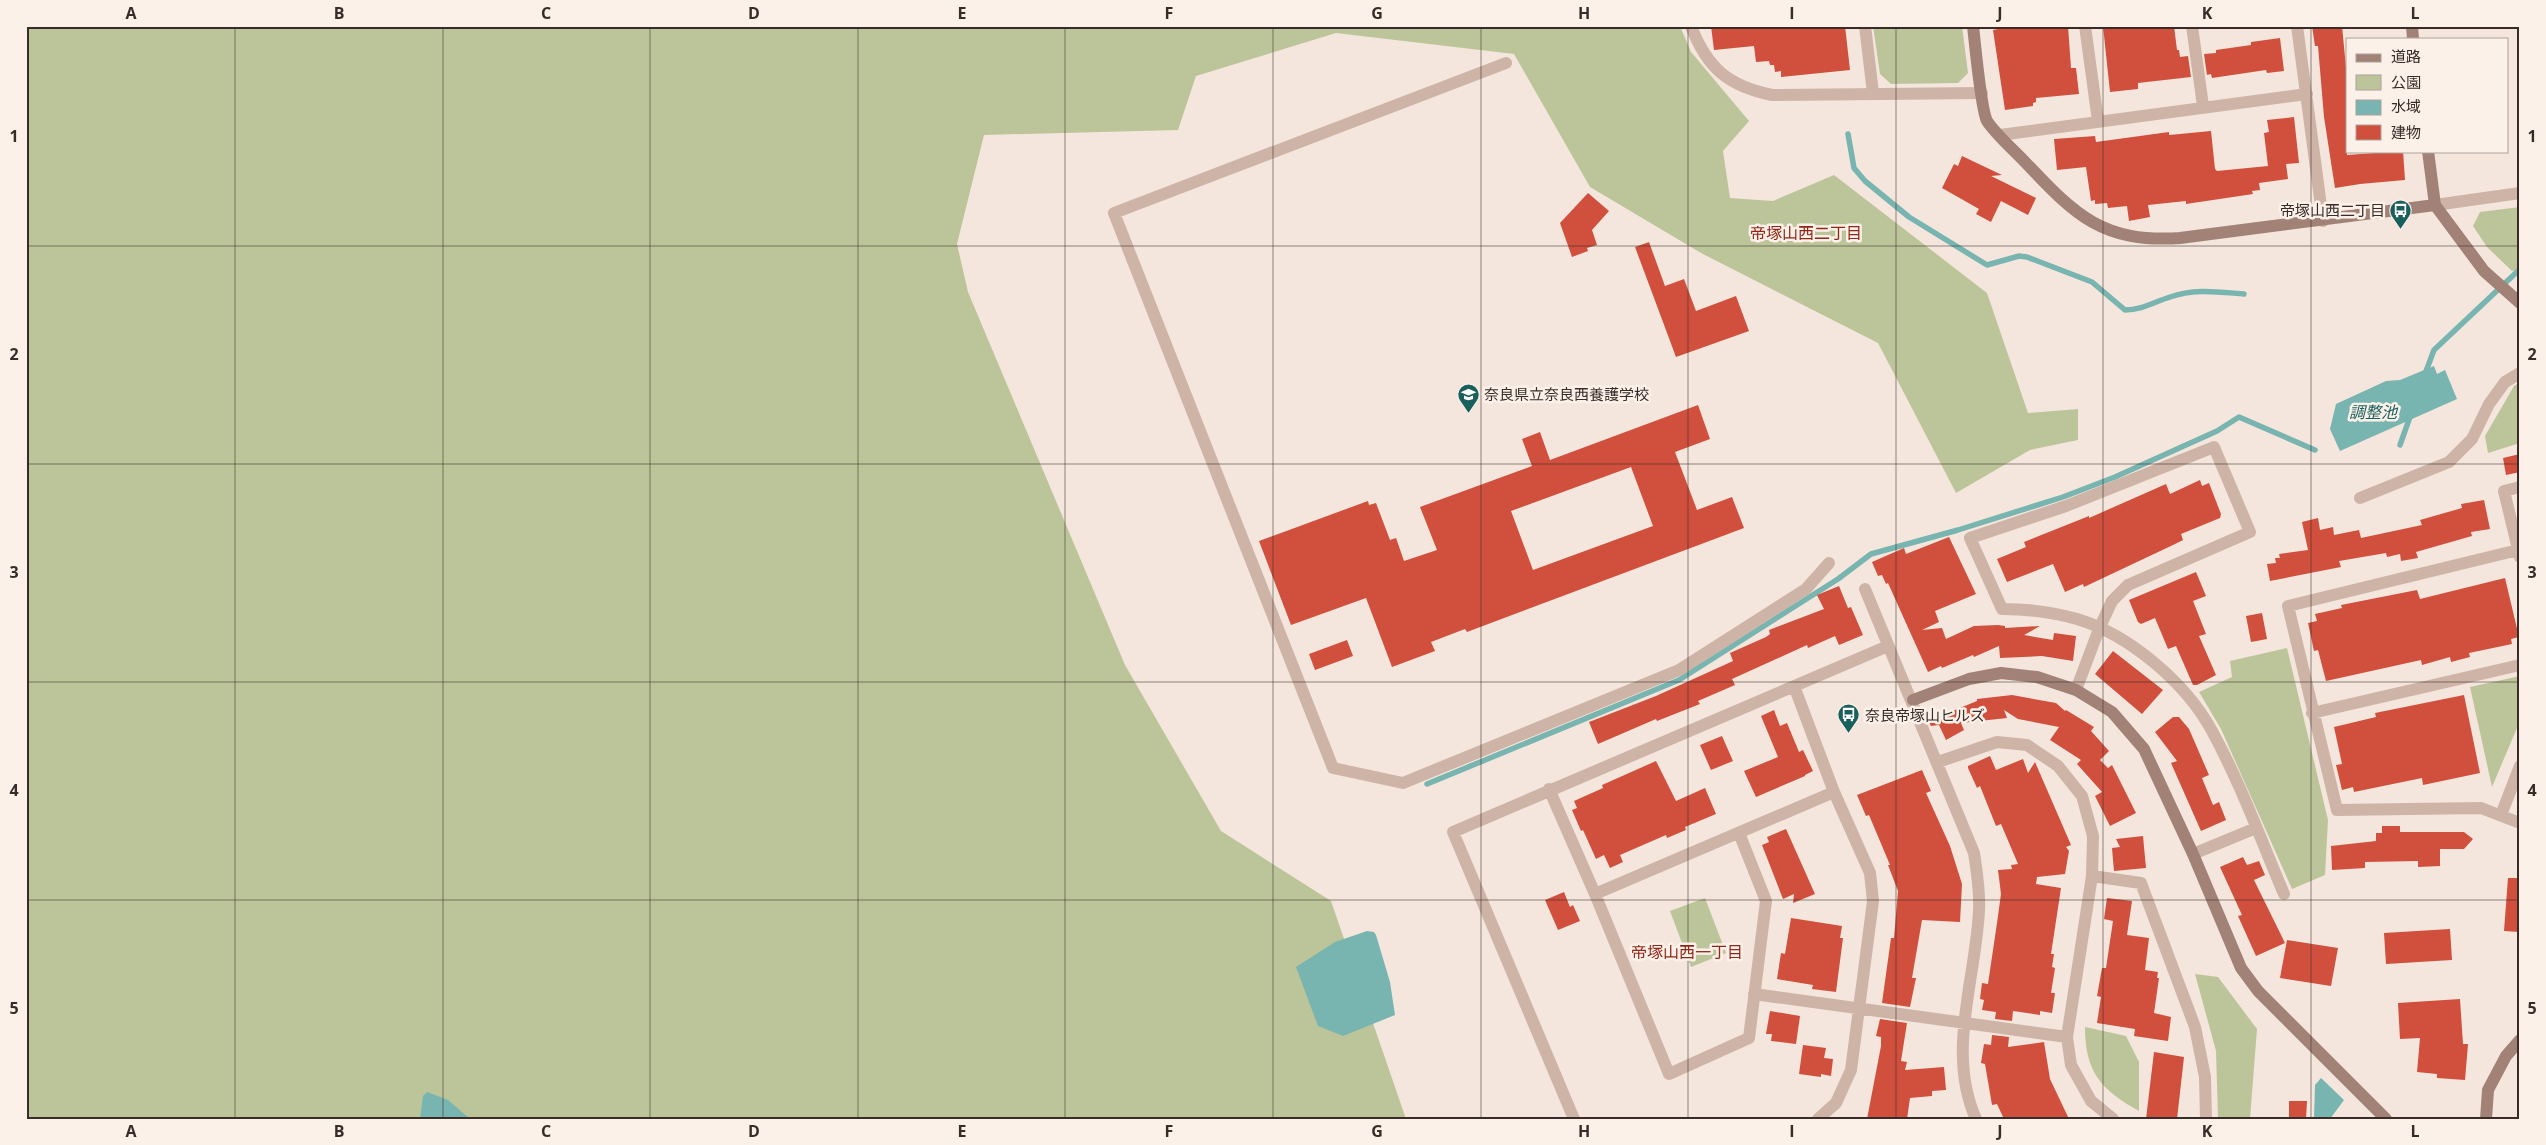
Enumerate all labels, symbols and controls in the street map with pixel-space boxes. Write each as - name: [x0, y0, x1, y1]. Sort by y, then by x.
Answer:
- text: A: [125, 2, 137, 24]
- text: B: [334, 2, 344, 24]
- text: C: [541, 2, 551, 24]
- text: D: [748, 2, 760, 24]
- text: E: [958, 2, 967, 24]
- text: F: [1165, 2, 1173, 24]
- text: G: [1371, 2, 1383, 24]
- text: H: [1578, 2, 1590, 24]
- text: I: [1789, 2, 1795, 24]
- text: J: [1995, 2, 2003, 24]
- text: K: [2202, 2, 2213, 24]
- text: L: [2410, 2, 2420, 24]
- legend: [2346, 38, 2508, 152]
- text: 道路: [2391, 46, 2421, 66]
- text: 公園: [2391, 72, 2421, 92]
- text: 水域: [2391, 96, 2421, 116]
- text: 建物: [2391, 122, 2421, 142]
- text: 1: [9, 125, 19, 147]
- text: 1: [2527, 125, 2537, 147]
- bus stop icon: 帝塚山西二丁目: [2389, 198, 2413, 229]
- place label: 帝塚山西二丁目: [2280, 200, 2385, 220]
- district label: 帝塚山西二丁目: [1750, 222, 1862, 244]
- text: 2: [9, 343, 19, 365]
- text: 2: [2527, 343, 2537, 365]
- school or university icon: 奈良県立奈良西養護学校: [1456, 382, 1480, 413]
- place label: 奈良県立奈良西養護学校: [1484, 384, 1649, 404]
- water label: 調整池: [2349, 401, 2399, 423]
- text: 3: [9, 561, 19, 583]
- text: 3: [2527, 561, 2537, 583]
- bus stop icon: 奈良帝塚山ヒルズ: [1837, 703, 1861, 734]
- place label: 奈良帝塚山ヒルズ: [1865, 705, 1985, 725]
- text: 4: [9, 779, 19, 801]
- text: 4: [2527, 779, 2537, 801]
- district label: 帝塚山西一丁目: [1631, 941, 1743, 963]
- text: 5: [9, 997, 19, 1019]
- text: 5: [2527, 997, 2537, 1019]
- text: A: [125, 1120, 137, 1142]
- text: B: [334, 1120, 344, 1142]
- text: C: [541, 1120, 551, 1142]
- text: D: [748, 1120, 760, 1142]
- text: E: [958, 1120, 967, 1142]
- text: F: [1165, 1120, 1173, 1142]
- text: G: [1371, 1120, 1383, 1142]
- text: H: [1578, 1120, 1590, 1142]
- text: I: [1789, 1120, 1795, 1142]
- text: J: [1995, 1120, 2003, 1142]
- text: K: [2202, 1120, 2213, 1142]
- text: L: [2410, 1120, 2420, 1142]

